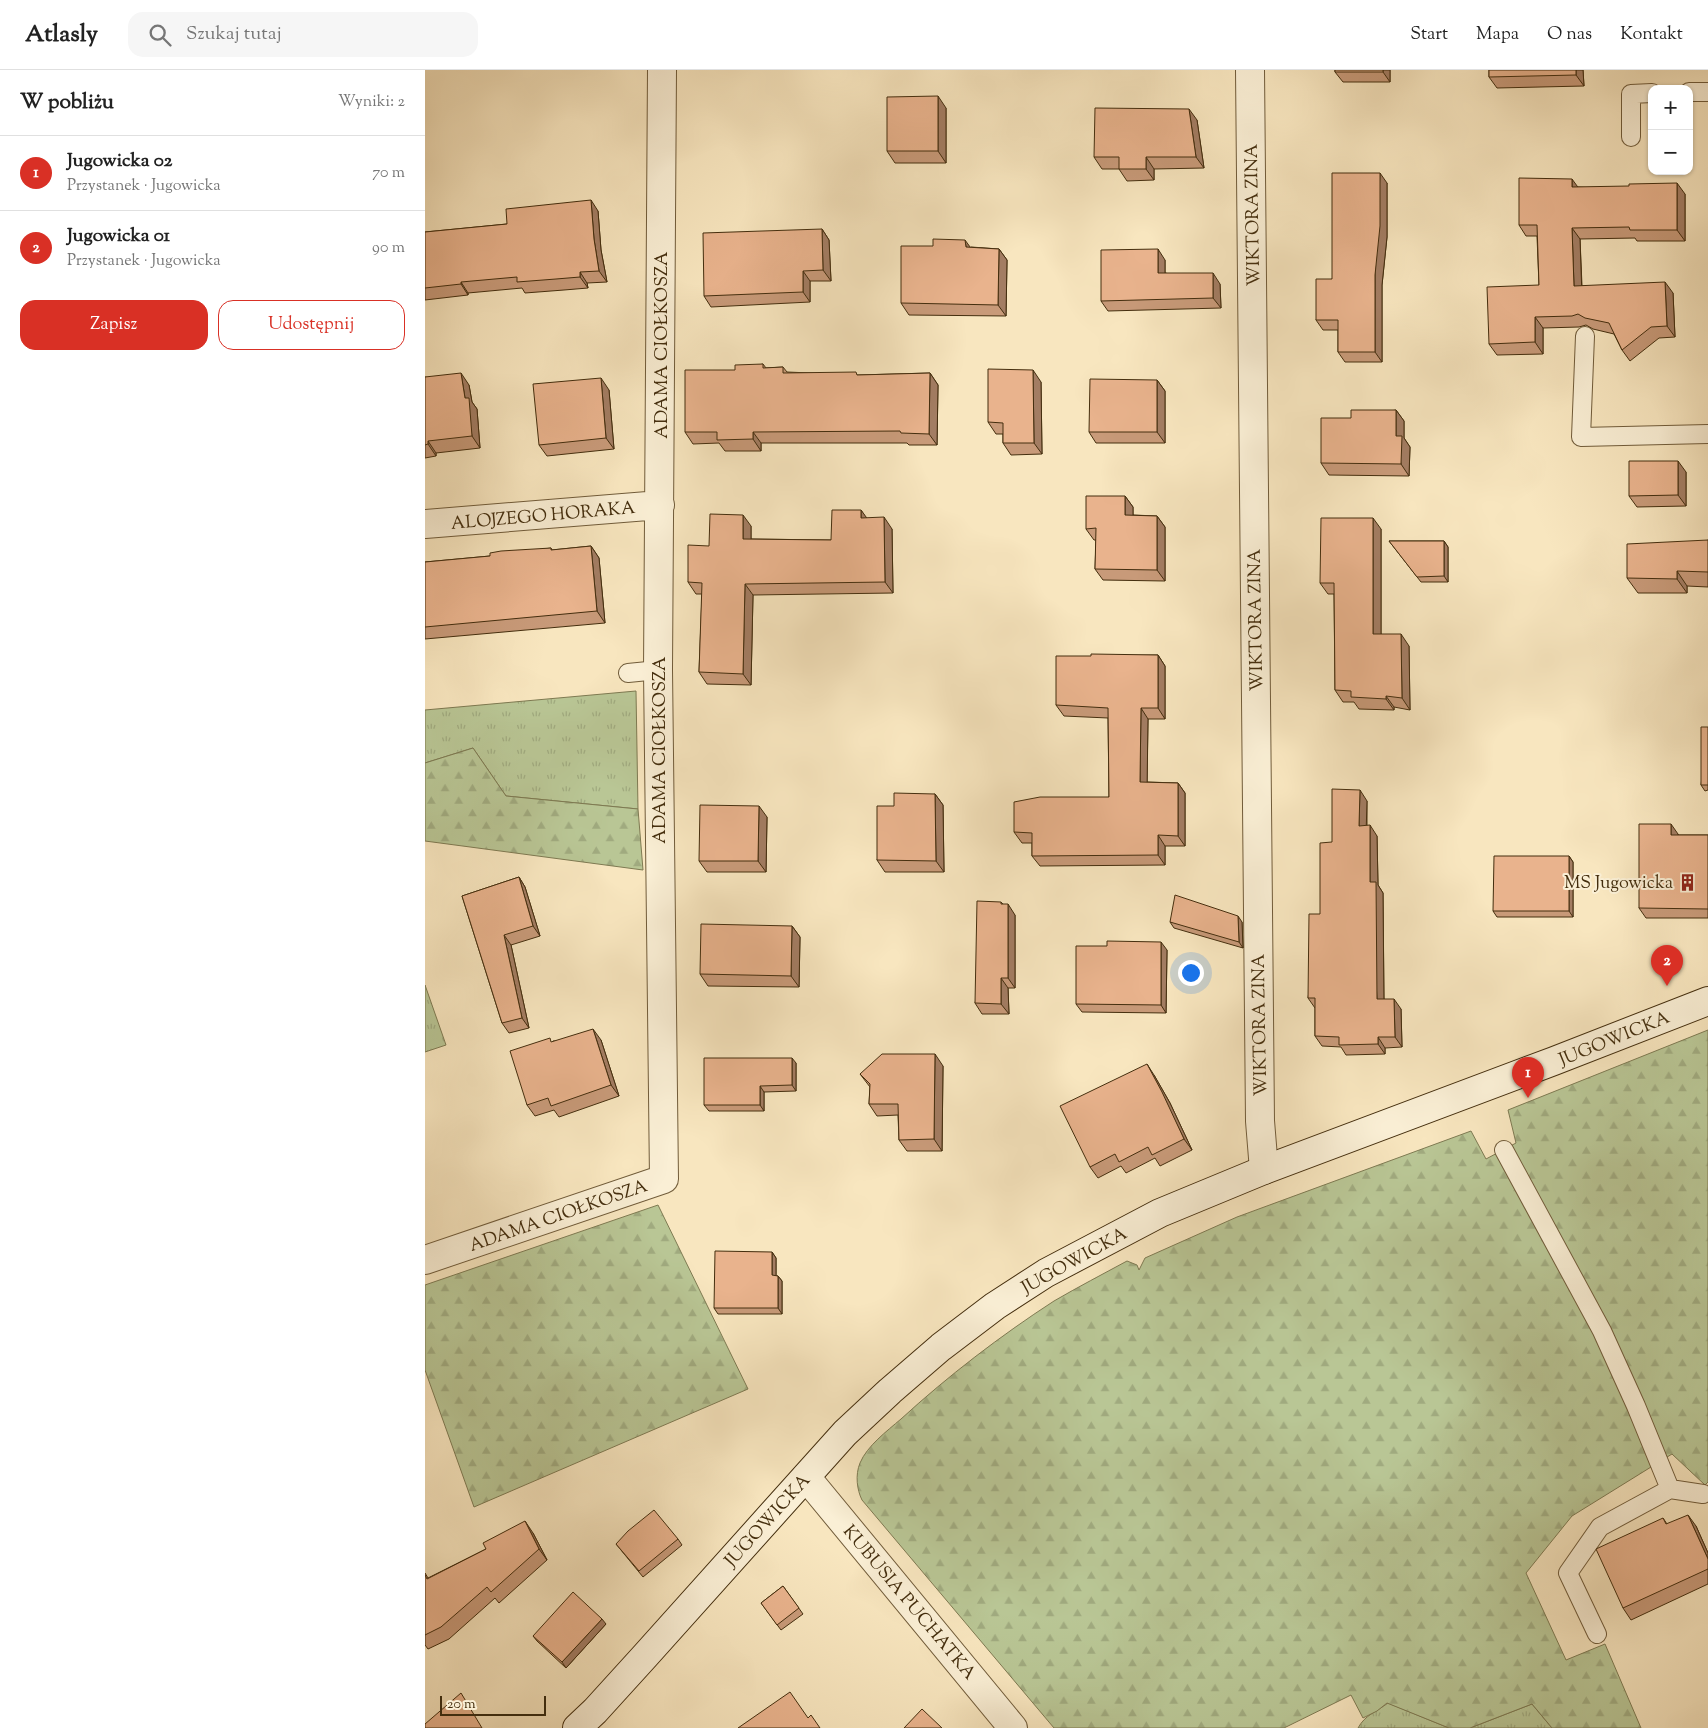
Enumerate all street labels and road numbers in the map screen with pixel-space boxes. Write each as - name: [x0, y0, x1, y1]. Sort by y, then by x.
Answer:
- street label: WIKTORA ZINA: [1240, 143, 1268, 287]
- street label: ADAMA CIOŁKOSZA: [650, 251, 676, 439]
- street label: ALOJZEGO HORAKA: [450, 496, 637, 538]
- street label: WIKTORA ZINA: [1243, 548, 1271, 692]
- street label: ADAMA CIOŁKOSZA: [648, 656, 674, 844]
- street label: WIKTORA ZINA: [1247, 953, 1275, 1097]
- street label: JUGOWICKA: [1554, 1006, 1675, 1074]
- street label: ADAMA CIOŁKOSZA: [466, 1174, 652, 1260]
- street label: JUGOWICKA: [1016, 1222, 1133, 1302]
- street label: JUGOWICKA: [719, 1469, 818, 1574]
- street label: KUBUSIA PUCHATKA: [836, 1520, 981, 1687]

